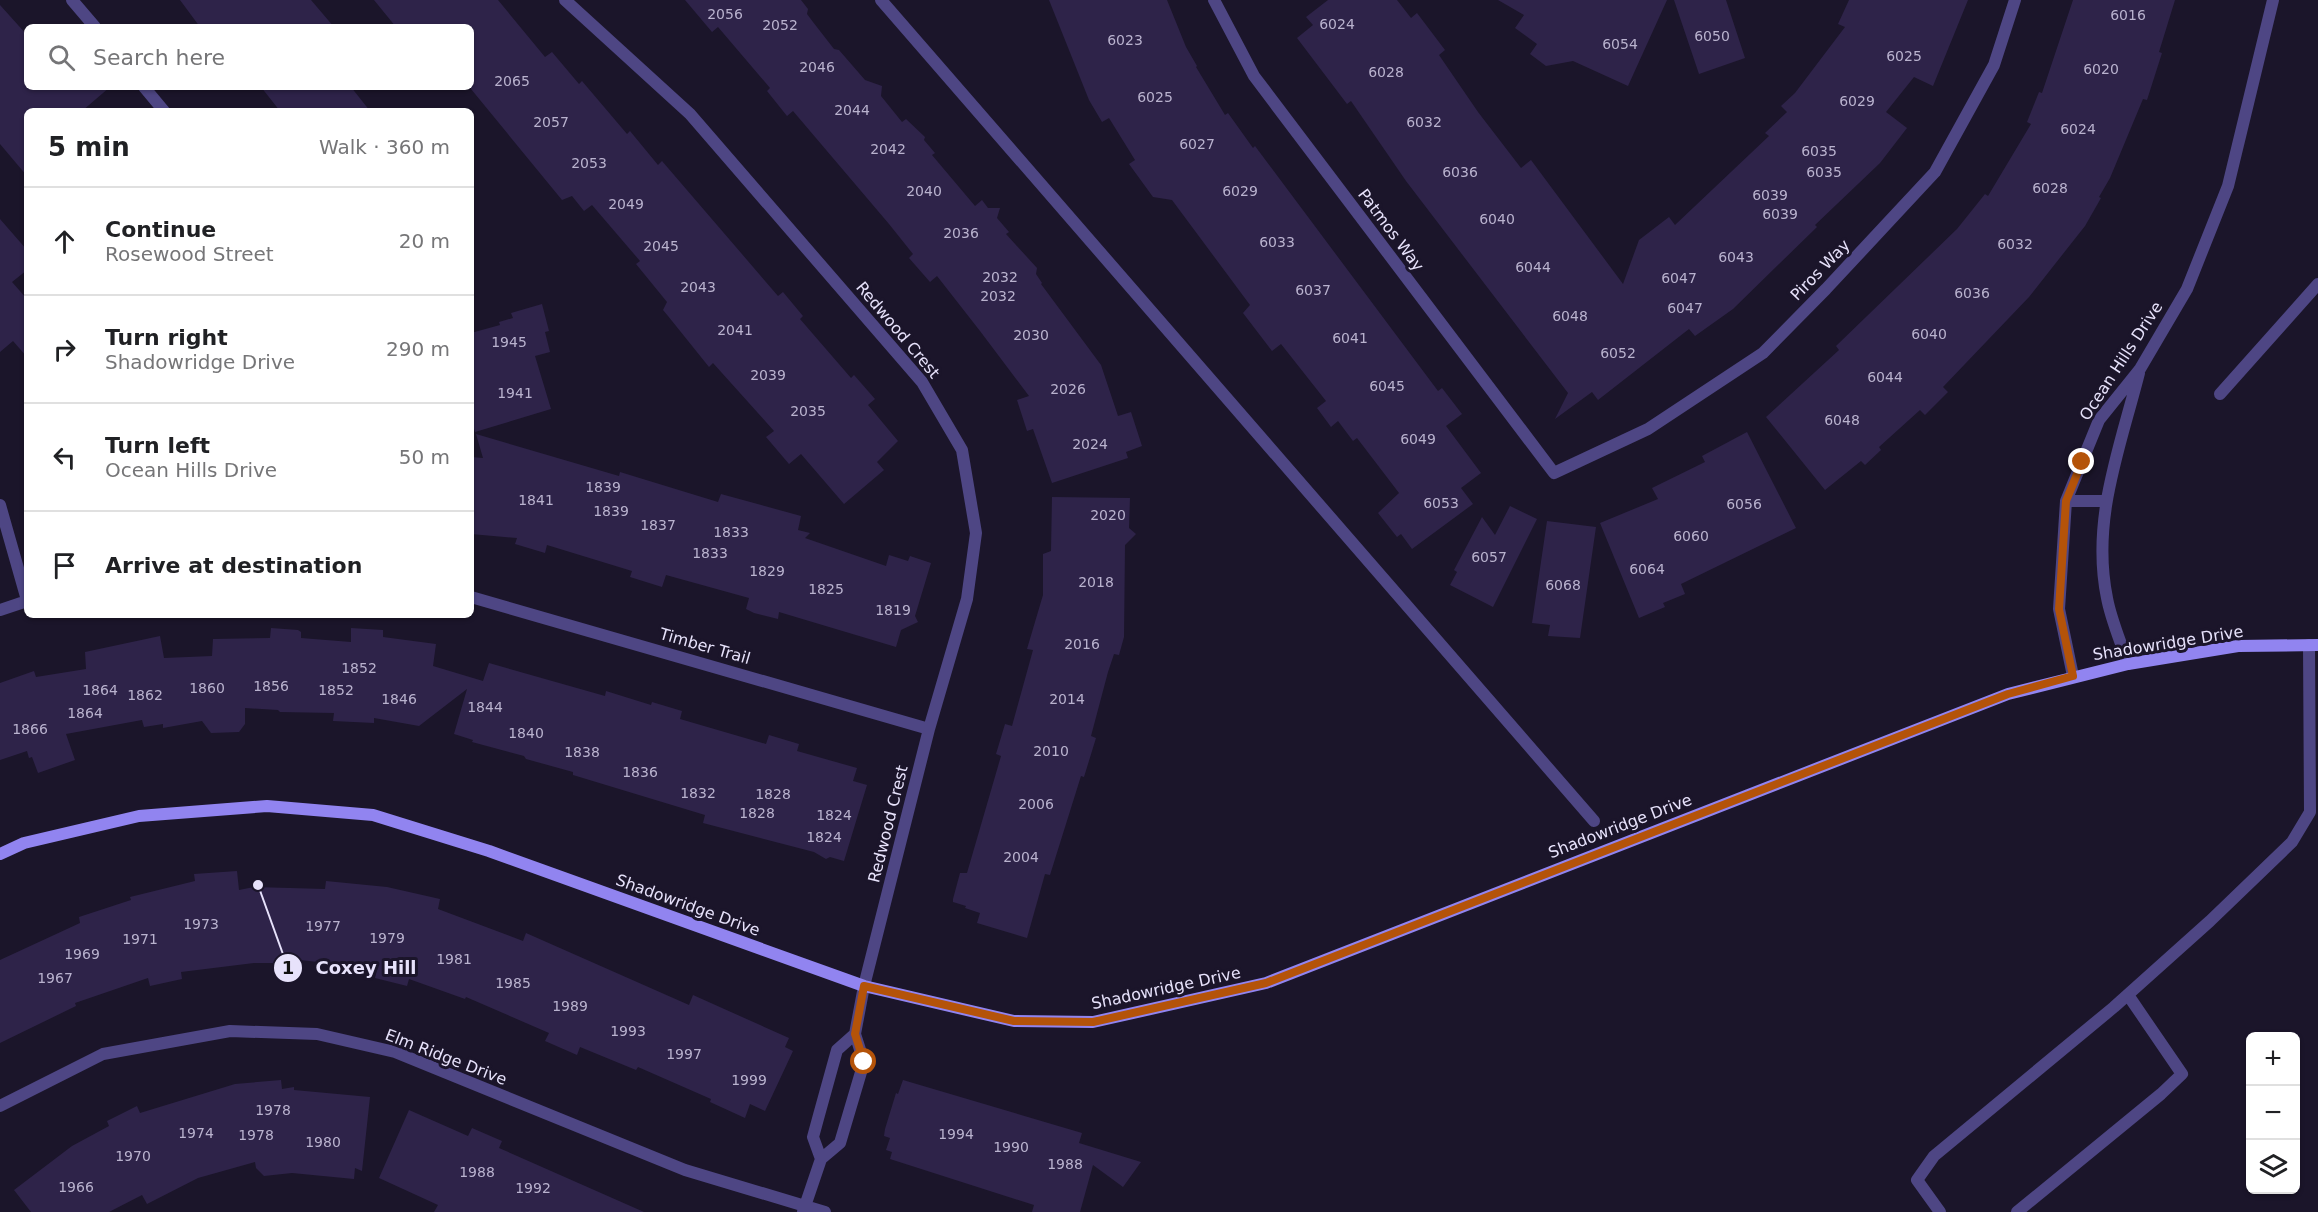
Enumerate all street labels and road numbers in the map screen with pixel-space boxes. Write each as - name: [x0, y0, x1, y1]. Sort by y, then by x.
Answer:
- street label: Patmos Way: [1354, 185, 1428, 275]
- street label: Piros Way: [1786, 236, 1854, 304]
- street label: Redwood Crest: [852, 278, 944, 382]
- street label: Ocean Hills Drive: [2076, 298, 2166, 424]
- street label: Shadowridge Drive: [2091, 622, 2245, 664]
- street label: Timber Trail: [656, 624, 753, 668]
- street label: Redwood Crest: [864, 763, 912, 885]
- street label: Shadowridge Drive: [1546, 790, 1694, 862]
- street label: Shadowridge Drive: [613, 870, 763, 940]
- street label: Shadowridge Drive: [1090, 963, 1242, 1013]
- street label: Elm Ridge Drive: [383, 1025, 509, 1089]

